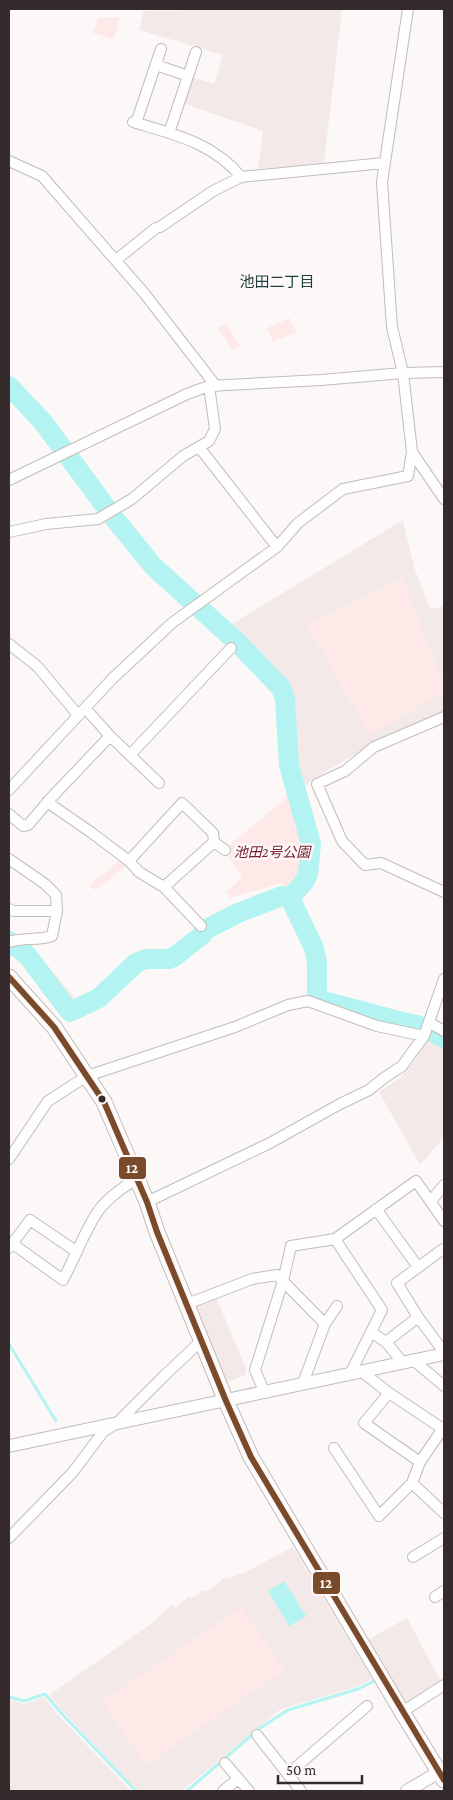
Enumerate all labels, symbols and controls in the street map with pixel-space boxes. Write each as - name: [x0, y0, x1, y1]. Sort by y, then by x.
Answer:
- district label: 池田二丁目: [239, 274, 315, 290]
- park label: 池田2号公園: [234, 844, 312, 860]
- unlabelled marker: [97, 1094, 107, 1104]
- line badge: 12: [118, 1156, 147, 1180]
- text: 12: [126, 1160, 138, 1176]
- line badge: 12: [312, 1571, 341, 1595]
- text: 12: [320, 1575, 332, 1591]
- scale bar: [278, 1752, 362, 1784]
- text: 50 m: [286, 1762, 316, 1778]

